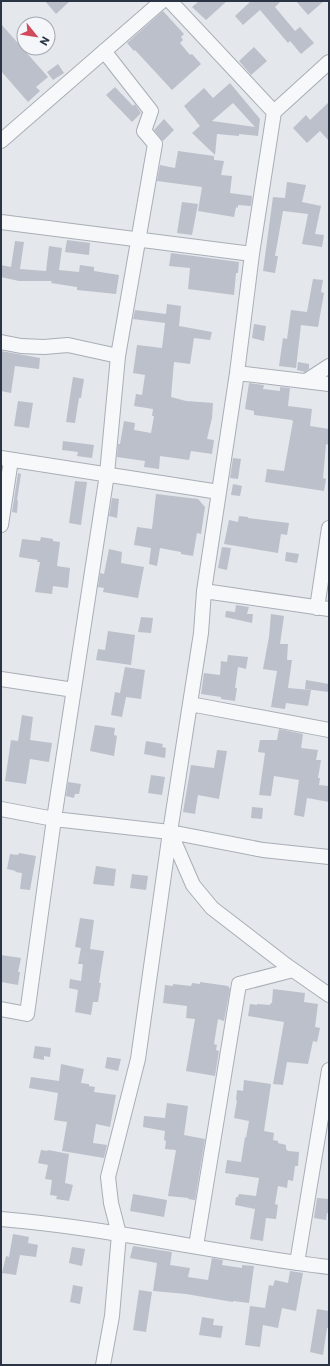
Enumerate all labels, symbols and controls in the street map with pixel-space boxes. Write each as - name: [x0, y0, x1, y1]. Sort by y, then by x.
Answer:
- north arrow: [16, 16, 56, 56]
- text: N: [37, 34, 53, 48]

